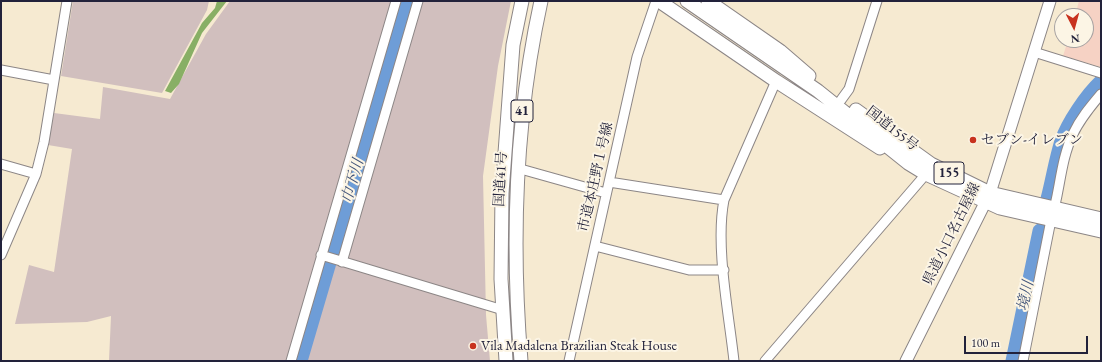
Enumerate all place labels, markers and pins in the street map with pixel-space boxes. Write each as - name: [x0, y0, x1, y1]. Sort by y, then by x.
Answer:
- place label: セブン-イレブン: [981, 132, 1083, 148]
- marker: セブン-イレブン: [968, 135, 978, 145]
- place label: Vila Madalena Brazilian Steak House: [481, 338, 677, 354]
- marker: Vila Madalena Brazilian Steak House: [468, 341, 478, 351]

